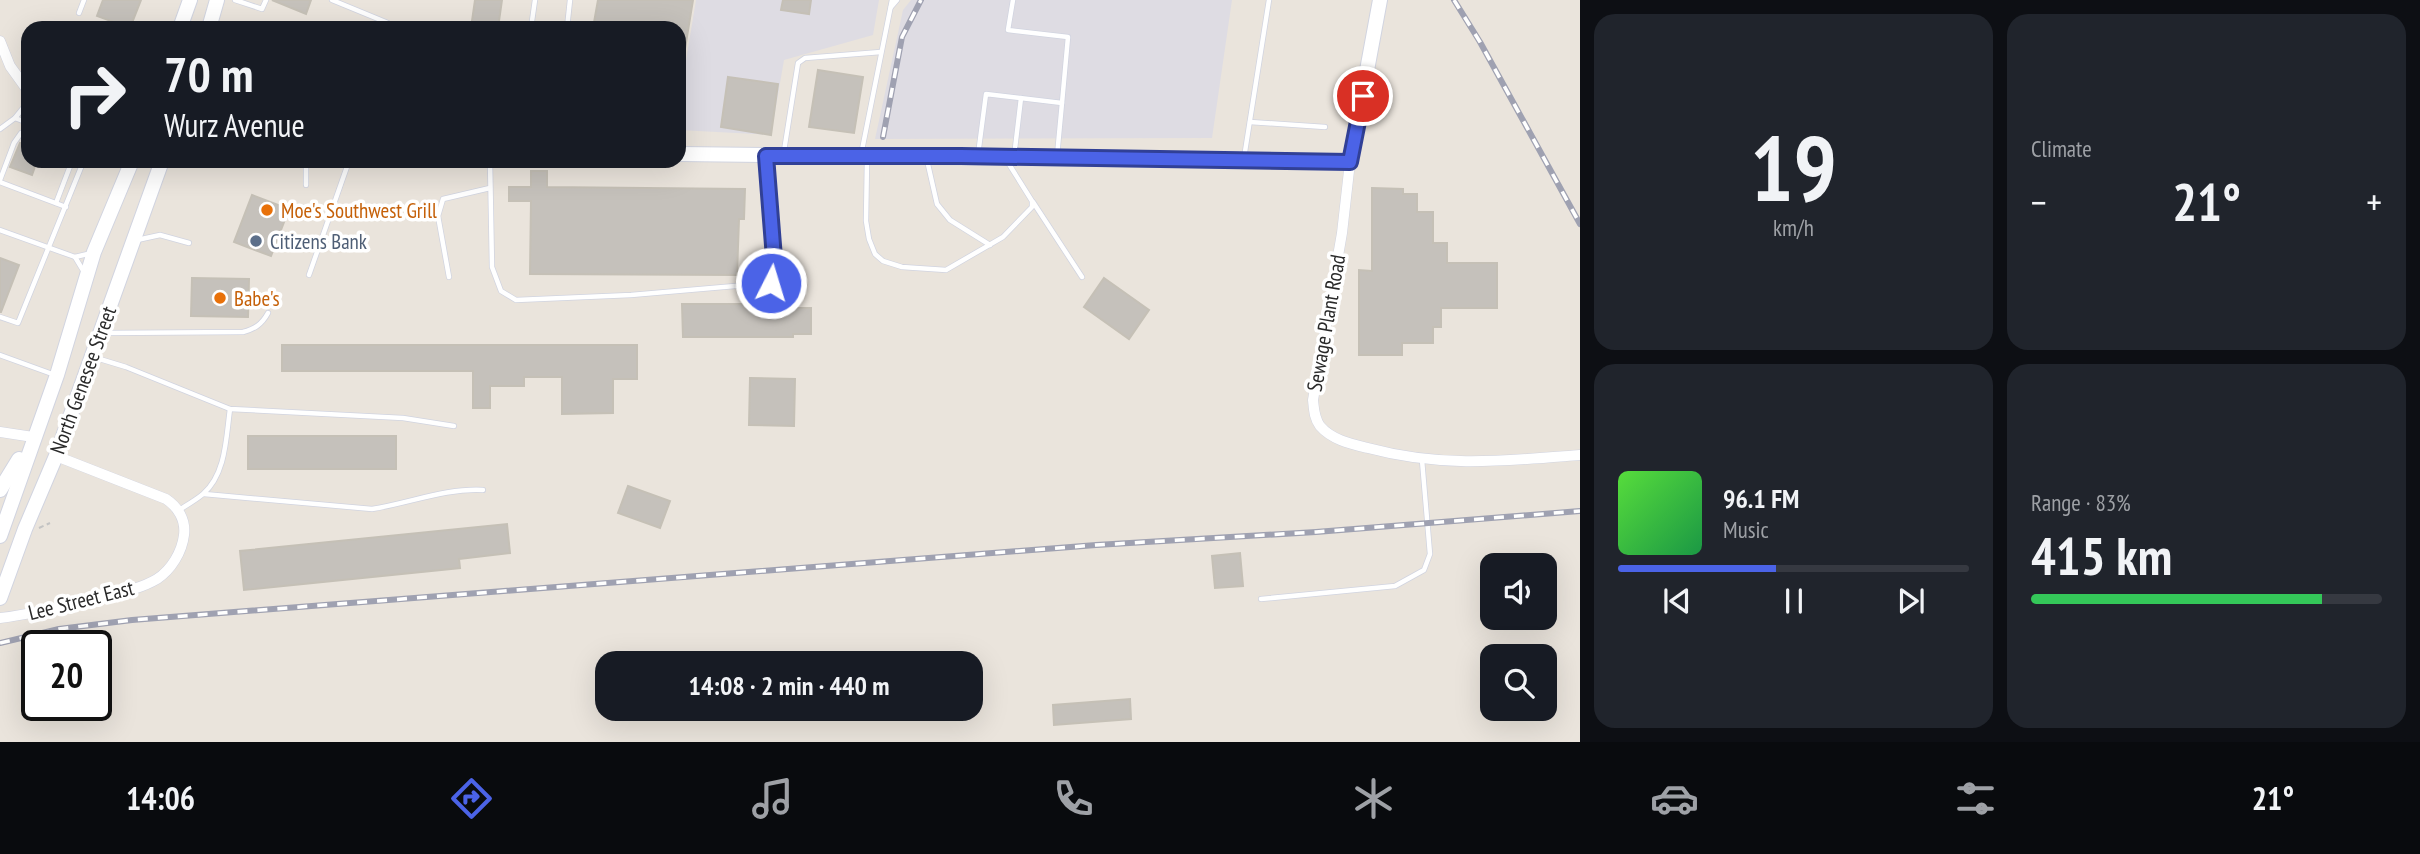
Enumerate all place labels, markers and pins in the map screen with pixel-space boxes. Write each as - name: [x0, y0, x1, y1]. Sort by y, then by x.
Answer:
- pin: [1333, 66, 1393, 126]
- place label: Moe's Southwest Grill: [281, 197, 437, 224]
- marker: Moe's Southwest Grill: [259, 202, 275, 218]
- place label: Citizens Bank: [270, 228, 367, 255]
- marker: Citizens Bank: [248, 233, 264, 249]
- place label: Babe's: [234, 285, 280, 312]
- marker: Babe's: [212, 290, 228, 306]

